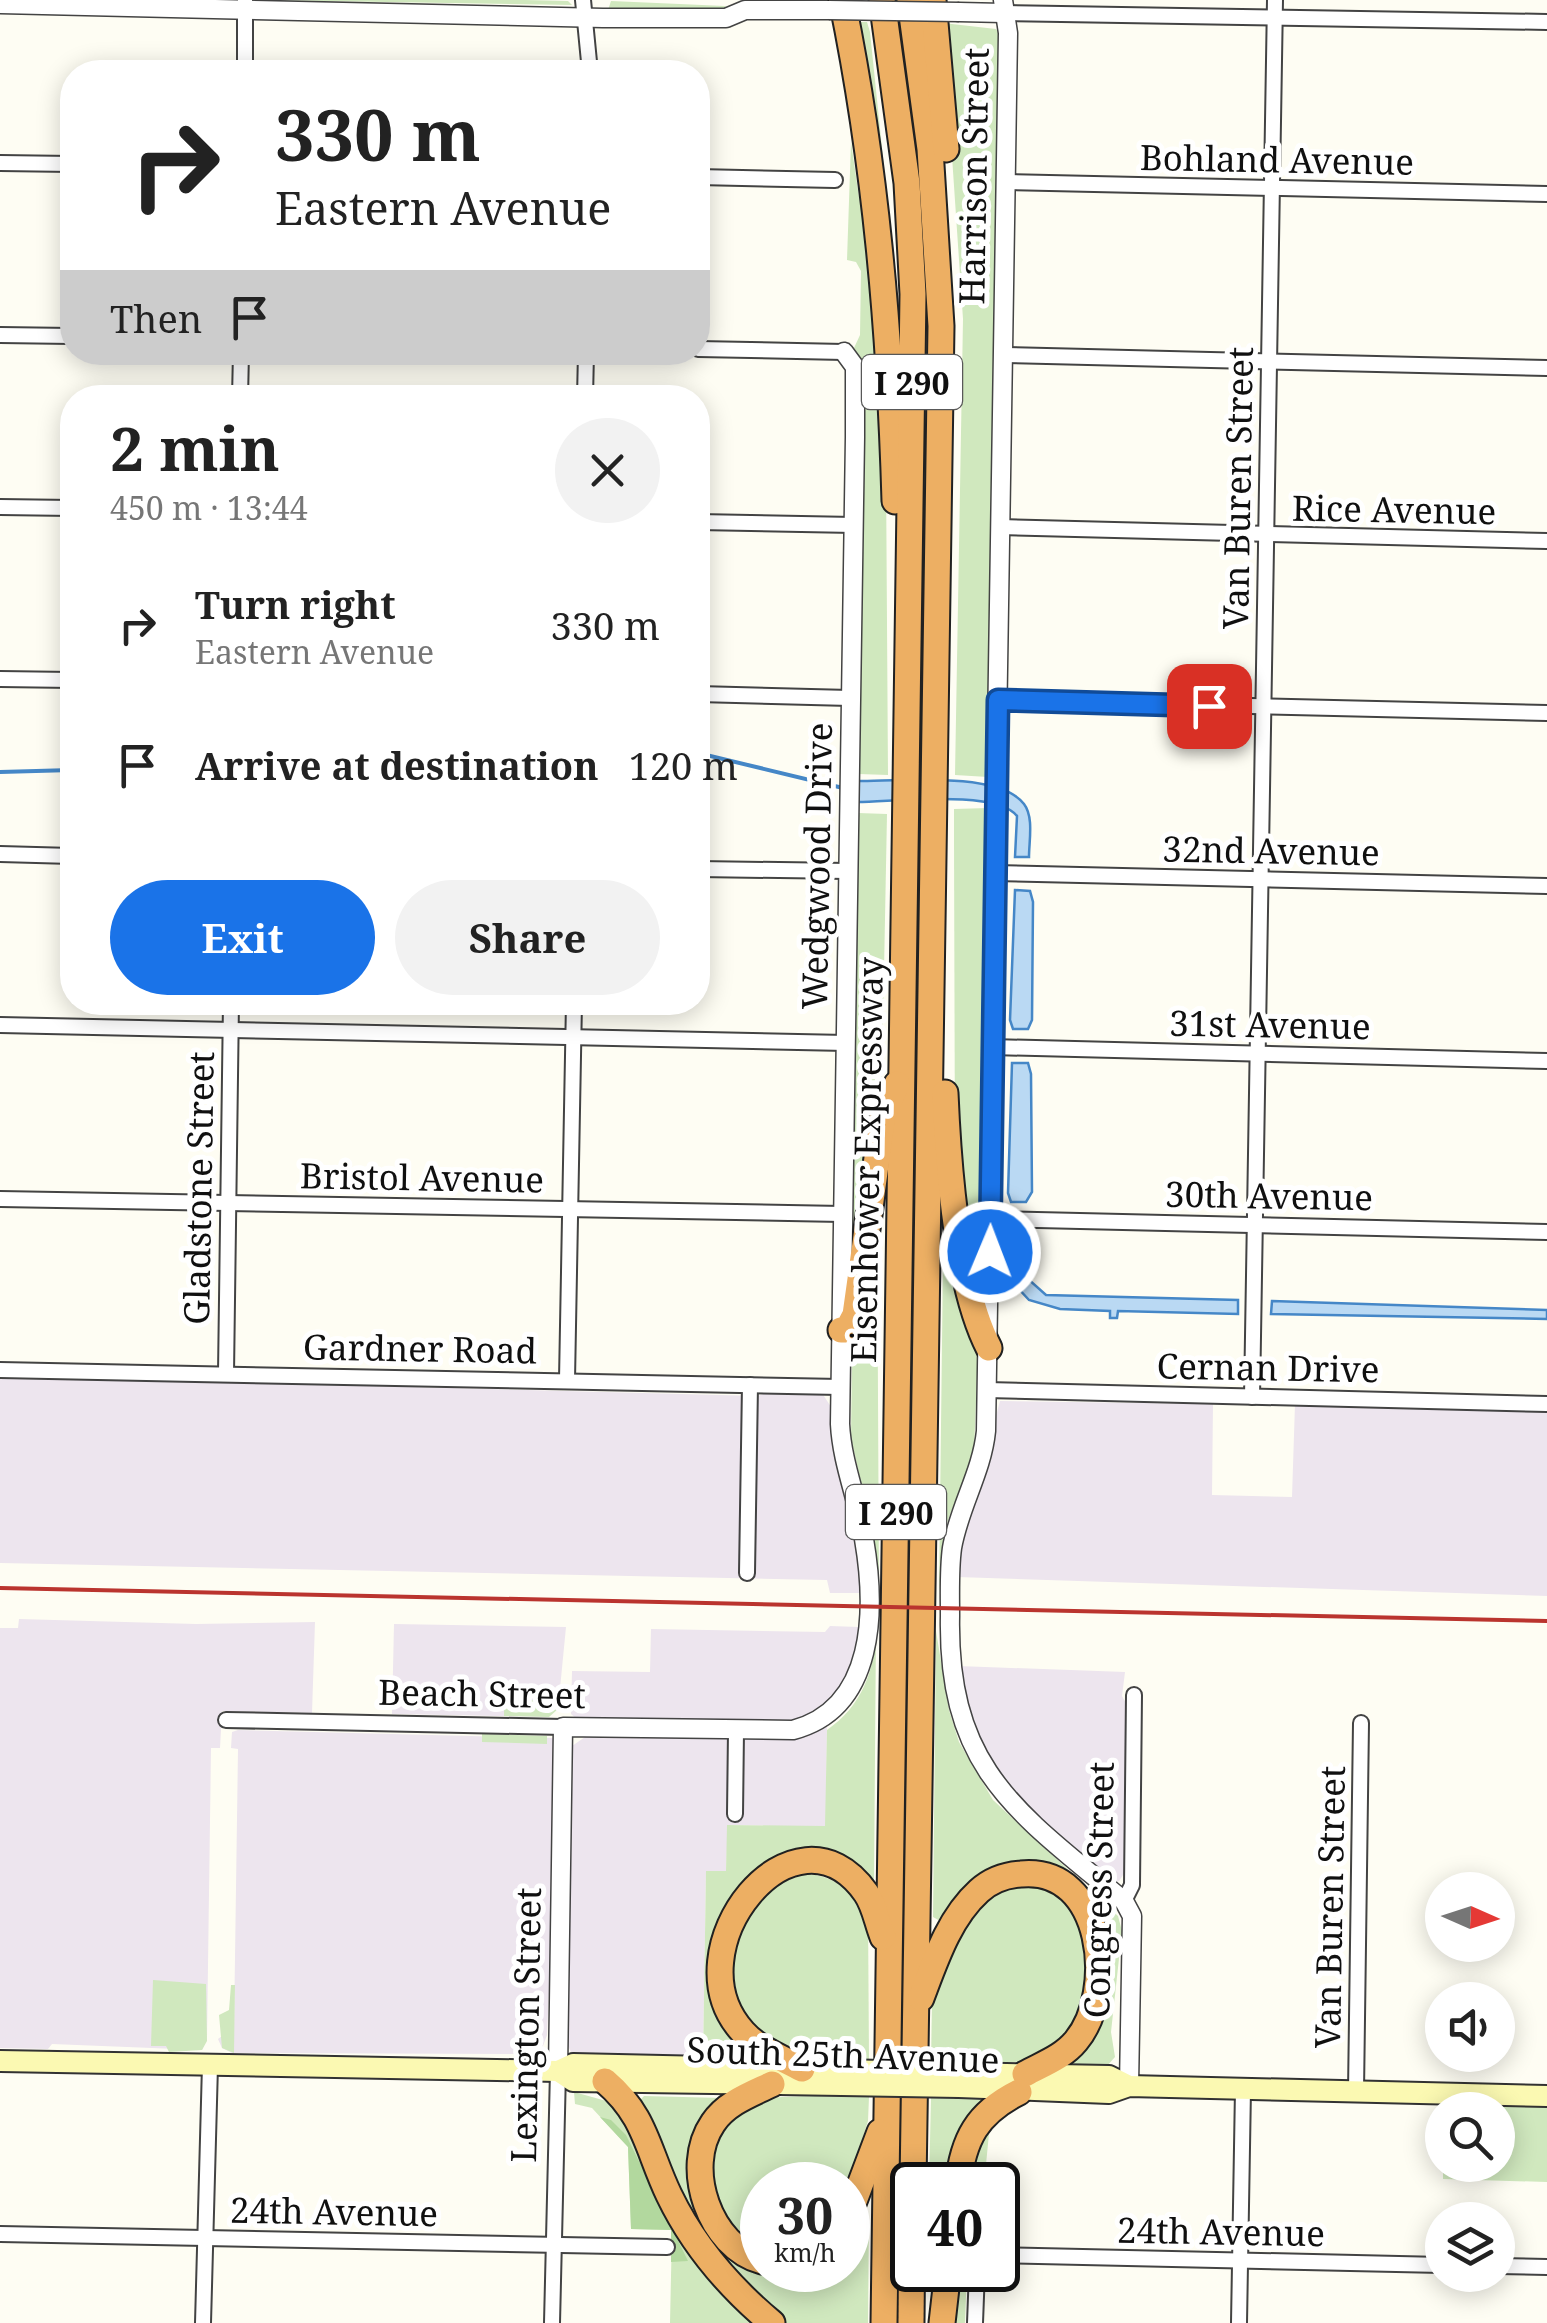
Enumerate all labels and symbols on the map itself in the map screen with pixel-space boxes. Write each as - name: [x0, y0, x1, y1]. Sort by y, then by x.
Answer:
- street label: Harrison Street: [947, 47, 999, 305]
- street label: Bohland Avenue: [1140, 133, 1414, 185]
- street label: Van Buren Street: [1211, 346, 1263, 630]
- road number: I 290: [862, 355, 962, 409]
- street label: Rice Avenue: [1291, 484, 1497, 534]
- pin: [1167, 664, 1252, 749]
- street label: Wedgwood Drive: [790, 722, 842, 1010]
- street label: 32nd Avenue: [1162, 825, 1380, 875]
- street label: Eisenhower Expressway: [839, 956, 893, 1364]
- street label: 31st Avenue: [1169, 999, 1371, 1049]
- street label: Gladstone Street: [172, 1051, 224, 1325]
- street label: Bristol Avenue: [300, 1151, 544, 1203]
- street label: 30th Avenue: [1165, 1170, 1373, 1220]
- position arrow: [938, 1200, 1042, 1304]
- street label: Gardner Road: [303, 1322, 537, 1374]
- street label: Cernan Drive: [1156, 1342, 1380, 1392]
- road number: I 290: [846, 1485, 946, 1539]
- street label: Beach Street: [378, 1668, 586, 1718]
- street label: Congress Street: [1072, 1761, 1124, 2019]
- street label: Van Buren Street: [1303, 1765, 1355, 2049]
- north arrow: [1425, 1872, 1515, 1962]
- street label: Lexington Street: [499, 1887, 551, 2163]
- street label: South 25th Avenue: [686, 2025, 1000, 2083]
- speed limit sign: 40: [890, 2162, 1020, 2292]
- street label: 24th Avenue: [230, 2186, 438, 2236]
- street label: 24th Avenue: [1117, 2206, 1325, 2256]

